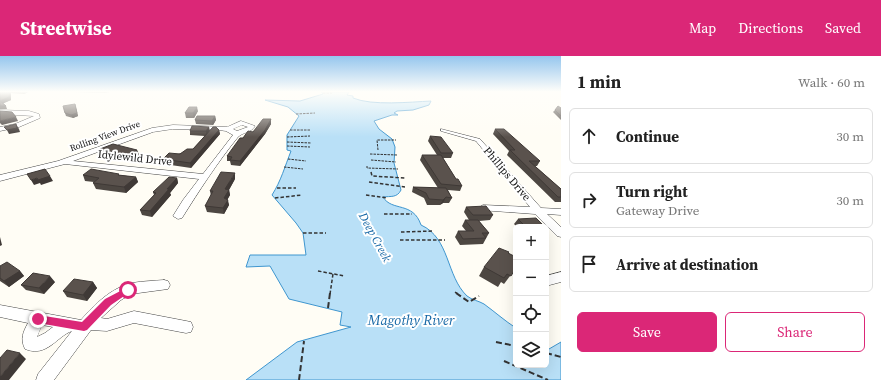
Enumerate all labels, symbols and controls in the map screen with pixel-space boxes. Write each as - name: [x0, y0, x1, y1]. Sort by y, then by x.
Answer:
- text: Streetwise: [20, 15, 112, 41]
- text: Map: [689, 18, 716, 38]
- text: Directions: [738, 18, 803, 38]
- text: Saved: [825, 18, 861, 38]
- text: 1 min: [577, 70, 621, 94]
- text: Walk · 60 m: [798, 74, 865, 91]
- street label: Rolling View Drive: [68, 118, 142, 154]
- icon: ahead: [578, 125, 600, 147]
- text: Continue: [616, 126, 679, 147]
- text: 30 m: [836, 128, 864, 145]
- street label: Phillips Drive: [480, 144, 534, 205]
- street label: Idylewild Drive: [97, 147, 173, 169]
- text: Turn right: [616, 181, 688, 202]
- icon: right: [578, 189, 600, 211]
- text: 30 m: [836, 192, 864, 209]
- text: Gateway Drive: [616, 202, 699, 219]
- water label: Deep Creek: [354, 209, 395, 265]
- map controls: [513, 224, 549, 368]
- button: +: [513, 224, 549, 260]
- icon: arrive: [578, 253, 600, 275]
- text: Arrive at destination: [616, 254, 758, 275]
- button: −: [513, 260, 549, 296]
- route start: [119, 281, 137, 299]
- button: locate: [513, 296, 549, 332]
- route end: [29, 310, 47, 328]
- water label: Magothy River: [367, 310, 455, 330]
- button: Save: [577, 312, 717, 352]
- button: Share: [725, 312, 865, 352]
- button: layers: [513, 332, 549, 368]

